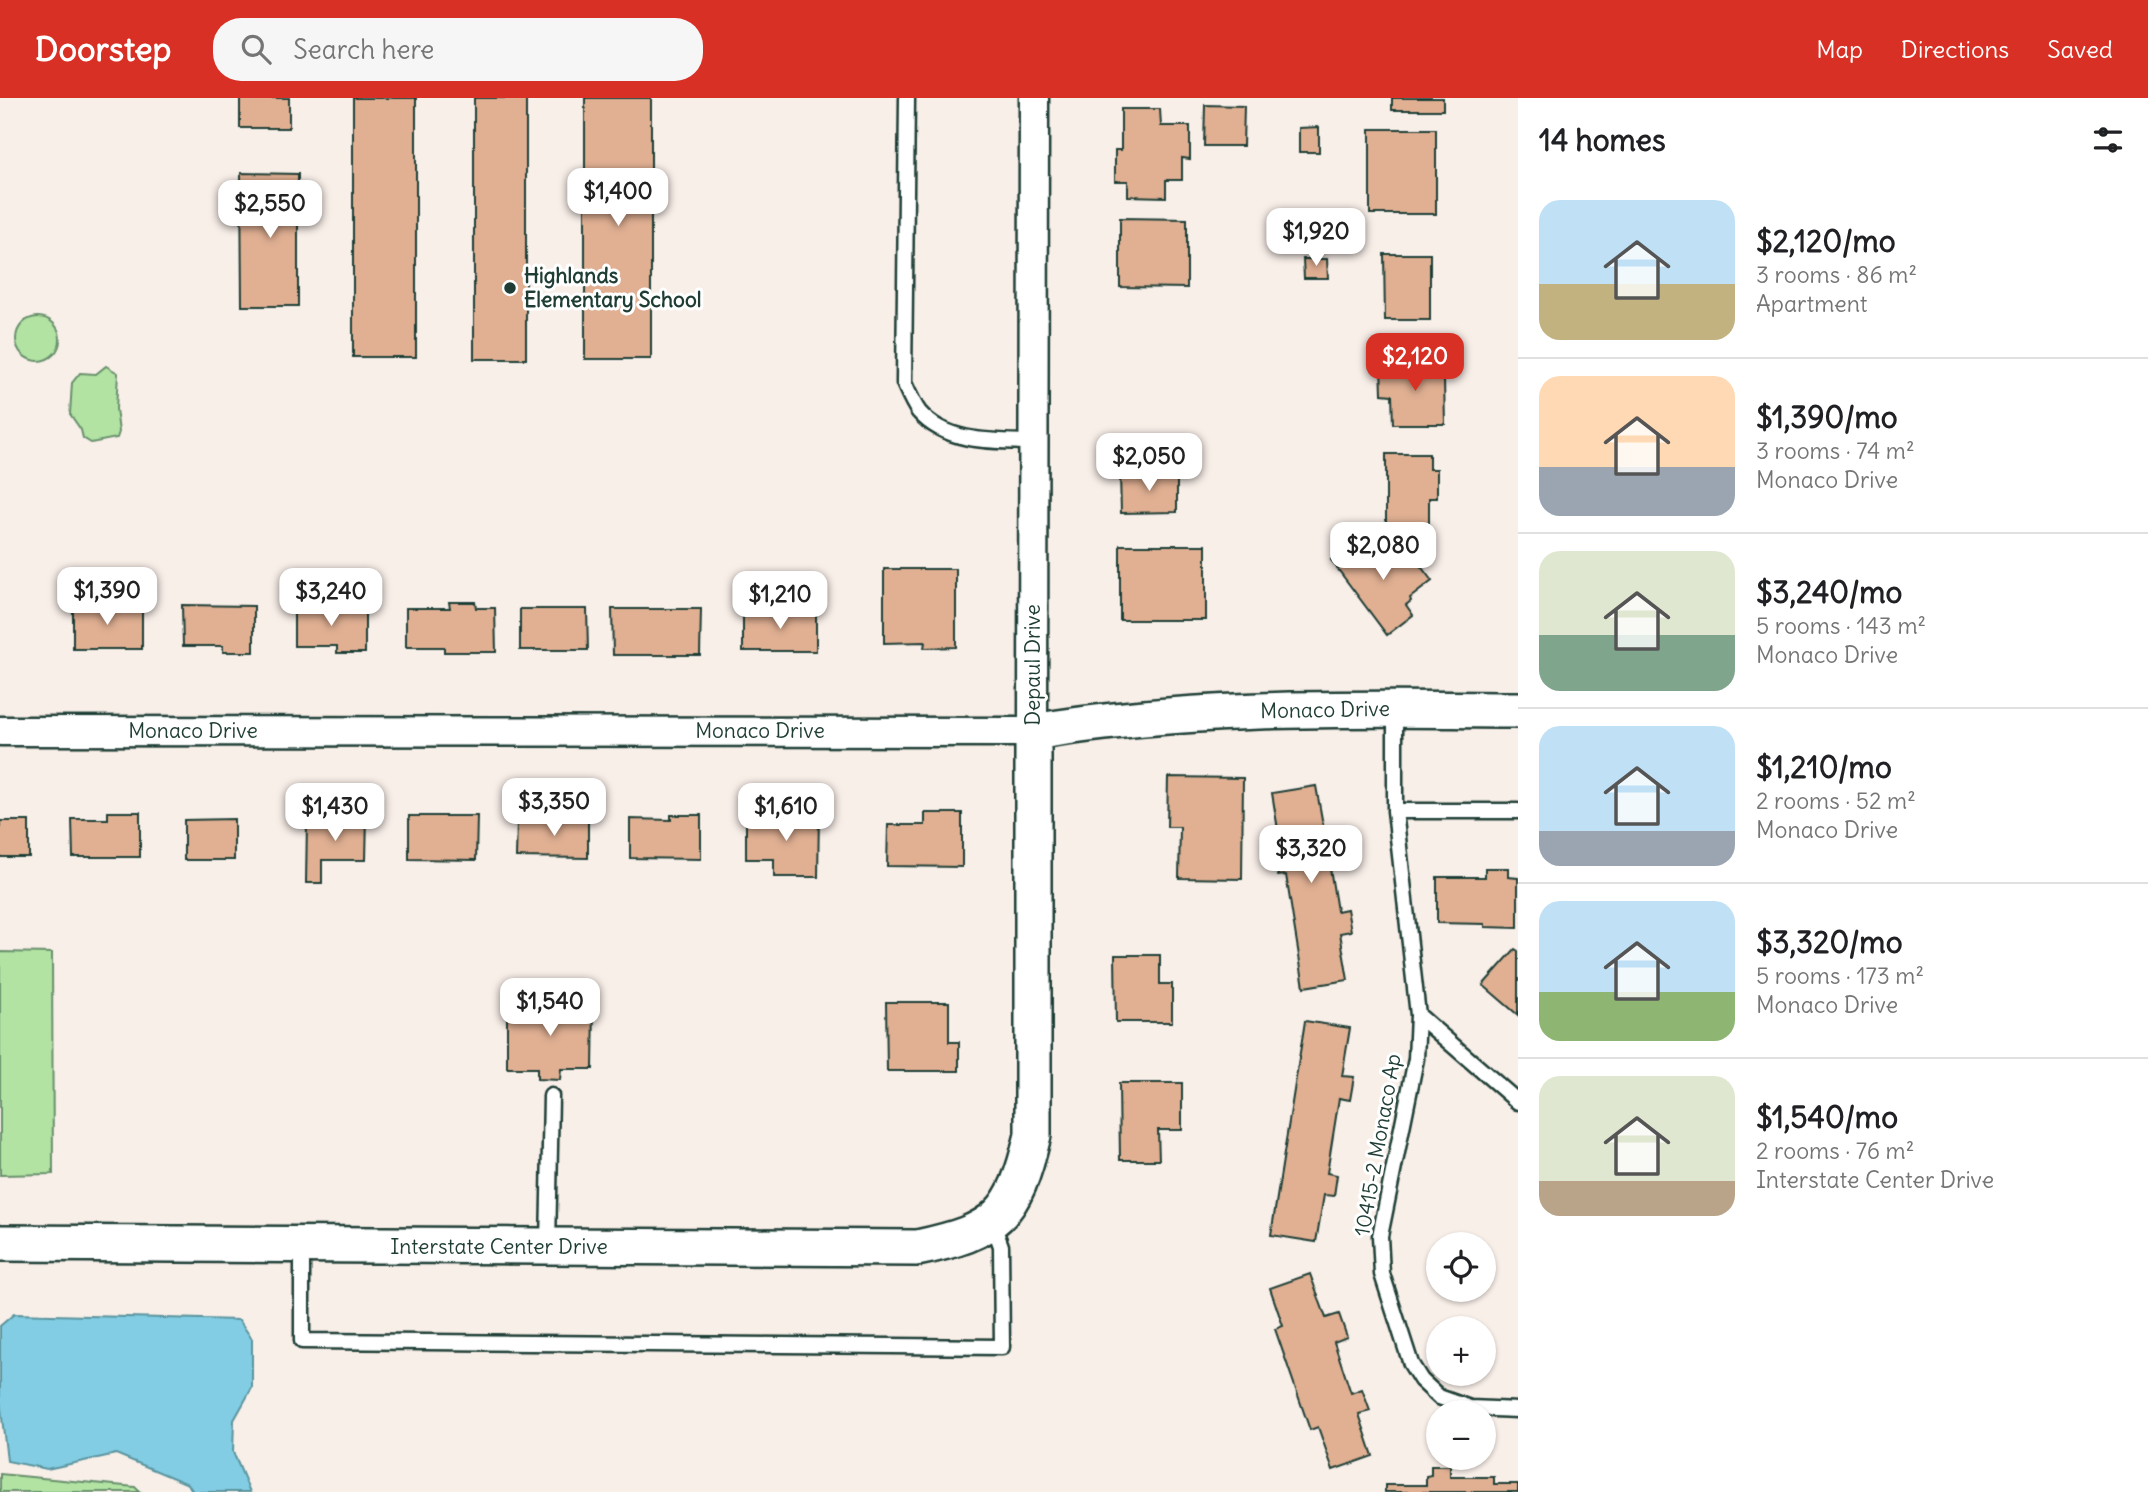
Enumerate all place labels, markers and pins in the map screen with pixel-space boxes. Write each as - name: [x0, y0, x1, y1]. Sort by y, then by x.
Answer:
- pin: $1,400: [561, 169, 675, 228]
- pin: $2,550: [213, 180, 327, 240]
- pin: $1,920: [1259, 208, 1373, 268]
- place label: Highlands Elementary School: [524, 262, 701, 313]
- marker: Highlands Elementary School: [502, 280, 518, 296]
- pin: $2,120: [1358, 334, 1472, 393]
- pin: $2,050: [1092, 434, 1206, 493]
- pin: $2,080: [1326, 522, 1440, 582]
- pin: $1,390: [50, 568, 164, 627]
- pin: $3,240: [274, 568, 388, 628]
- pin: $1,210: [723, 572, 837, 631]
- pin: $3,350: [497, 778, 611, 838]
- pin: $1,430: [278, 784, 392, 843]
- pin: $1,610: [729, 784, 843, 843]
- pin: $3,320: [1254, 826, 1368, 885]
- pin: $1,540: [493, 978, 607, 1038]

